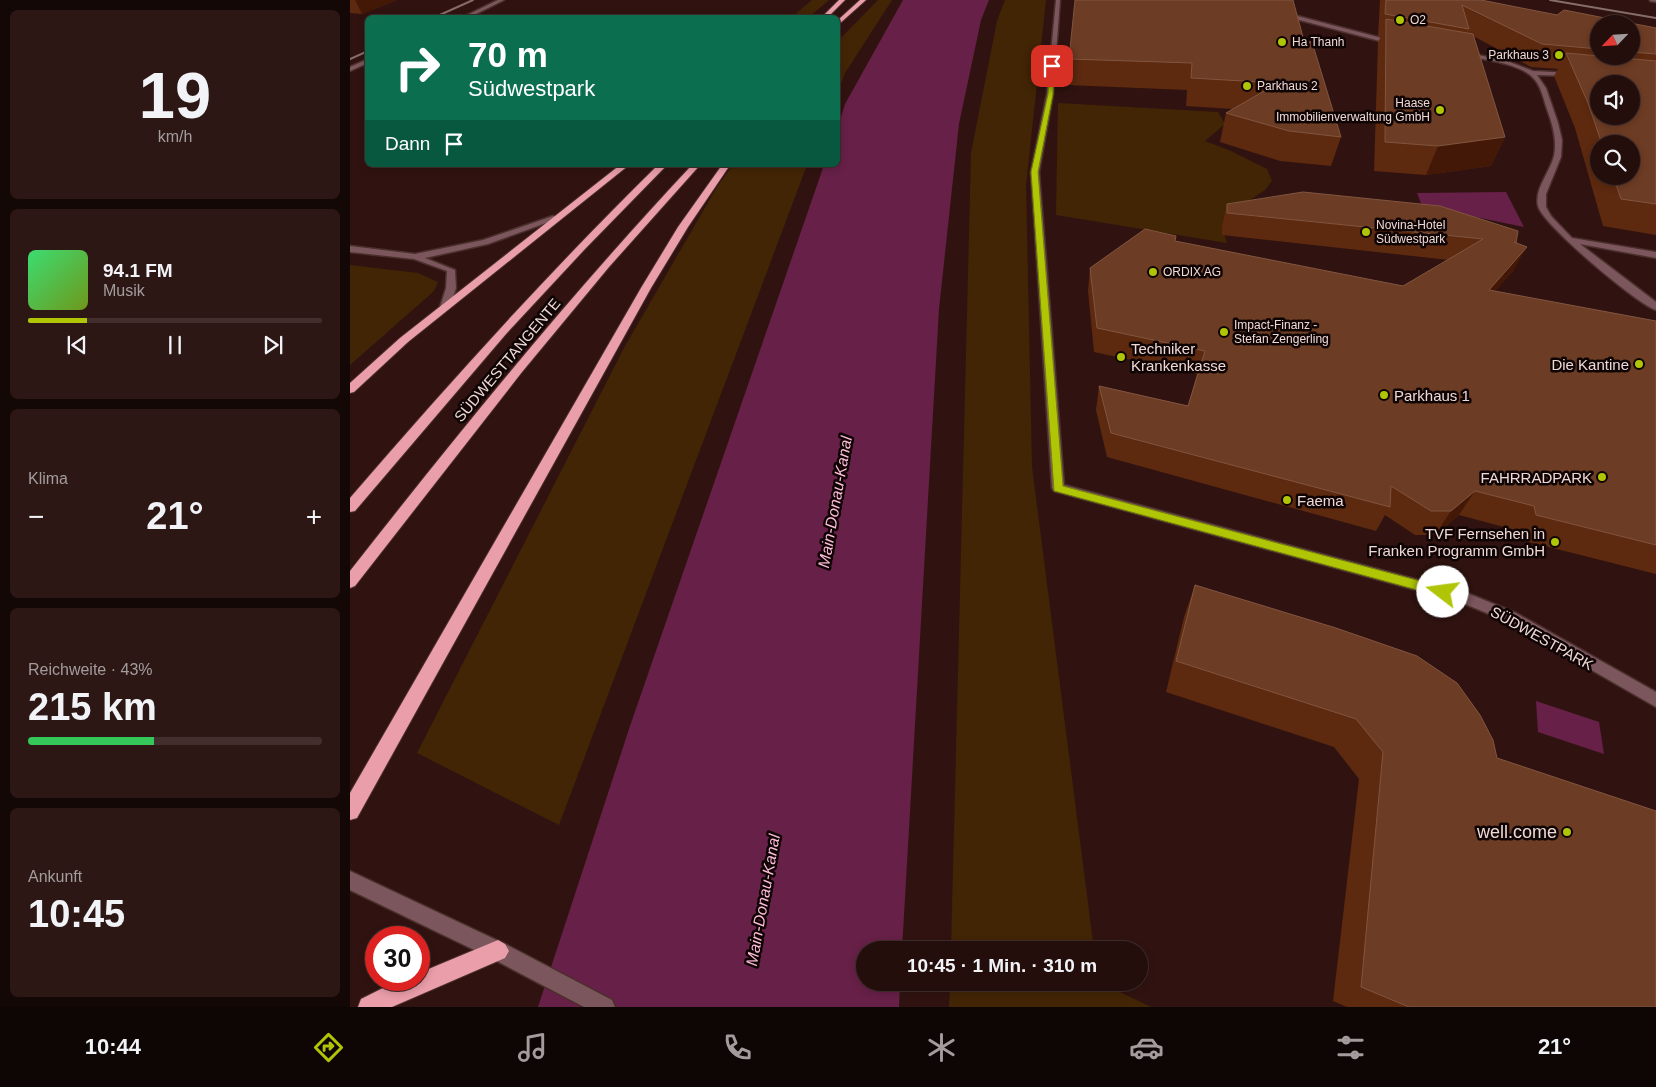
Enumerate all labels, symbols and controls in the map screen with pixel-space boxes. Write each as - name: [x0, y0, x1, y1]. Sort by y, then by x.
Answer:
- place label: O2: [1410, 13, 1426, 27]
- marker: O2: [1394, 14, 1406, 26]
- north arrow: [1590, 15, 1640, 65]
- map controls: [1590, 15, 1640, 185]
- icon: right: [385, 35, 450, 100]
- text: 70 m: [468, 35, 548, 74]
- place label: Ha Thanh: [1292, 35, 1344, 49]
- marker: Ha Thanh: [1276, 36, 1288, 48]
- pin: [1031, 45, 1073, 87]
- place label: Parkhaus 3: [1488, 48, 1549, 62]
- marker: Parkhaus 3: [1553, 49, 1565, 61]
- icon: arrive: [1038, 52, 1066, 80]
- text: 19: [139, 59, 211, 132]
- button: sound: [1590, 75, 1640, 125]
- text: Südwestpark: [468, 76, 595, 101]
- place label: Parkhaus 2: [1257, 79, 1318, 93]
- marker: Parkhaus 2: [1241, 80, 1253, 92]
- place label: Haase Immobilienverwaltung GmbH: [1276, 96, 1430, 124]
- marker: Haase Immobilienverwaltung GmbH: [1434, 104, 1446, 116]
- text: km/h: [158, 128, 192, 145]
- icon: arrive: [440, 130, 468, 158]
- text: Dann: [385, 133, 430, 154]
- button: search: [1590, 135, 1640, 185]
- place label: Novina-Hotel Südwestpark: [1376, 218, 1446, 246]
- marker: Novina-Hotel Südwestpark: [1360, 226, 1372, 238]
- text: 94.1 FM: [103, 260, 173, 281]
- place label: ORDIX AG: [1163, 265, 1221, 279]
- marker: ORDIX AG: [1147, 266, 1159, 278]
- text: Musik: [103, 282, 145, 299]
- street label: SÜDWESTTANGENTE: [450, 295, 564, 425]
- place label: Impact-Finanz - Stefan Zengerling: [1234, 318, 1329, 346]
- marker: Impact-Finanz - Stefan Zengerling: [1218, 326, 1230, 338]
- icon: previous: [63, 331, 91, 359]
- icon: pause: [161, 331, 189, 359]
- icon: next: [259, 331, 287, 359]
- place label: Techniker Krankenkasse: [1131, 340, 1226, 374]
- marker: Techniker Krankenkasse: [1115, 351, 1127, 363]
- place label: Die Kantine: [1551, 356, 1629, 373]
- marker: Die Kantine: [1633, 358, 1645, 370]
- place label: Parkhaus 1: [1394, 387, 1470, 404]
- marker: Parkhaus 1: [1378, 389, 1390, 401]
- water label: Main-Donau-Kanal: [815, 434, 855, 569]
- place label: FAHRRADPARK: [1481, 469, 1592, 486]
- text: Klima: [28, 470, 68, 487]
- marker: FAHRRADPARK: [1596, 471, 1608, 483]
- place label: Faema: [1297, 492, 1344, 509]
- marker: Faema: [1281, 494, 1293, 506]
- text: 21°: [146, 495, 204, 537]
- text: −: [28, 501, 44, 532]
- text: +: [306, 501, 322, 532]
- place label: TVF Fernsehen in Franken Programm GmbH: [1368, 525, 1545, 559]
- marker: TVF Fernsehen in Franken Programm GmbH: [1549, 536, 1561, 548]
- position arrow: [1416, 565, 1468, 617]
- street label: SÜDWESTPARK: [1488, 603, 1596, 673]
- text: Reichweite · 43%: [28, 661, 153, 678]
- text: 215 km: [28, 686, 157, 728]
- place label: well.come: [1476, 822, 1557, 842]
- marker: well.come: [1561, 826, 1573, 838]
- water label: Main-Donau-Kanal: [743, 832, 783, 967]
- text: Ankunft: [28, 868, 82, 885]
- text: 10:45: [28, 893, 125, 935]
- speed limit sign: 30: [365, 926, 430, 991]
- text: 10:45 · 1 Min. · 310 m: [907, 955, 1097, 976]
- icon: directions: [311, 1030, 346, 1065]
- icon: music: [515, 1030, 550, 1065]
- icon: phone: [720, 1030, 755, 1065]
- icon: climate: [924, 1030, 959, 1065]
- icon: car: [1129, 1030, 1164, 1065]
- icon: filters: [1333, 1030, 1368, 1065]
- text: 10:44: [85, 1034, 141, 1059]
- text: 21°: [1538, 1034, 1571, 1059]

